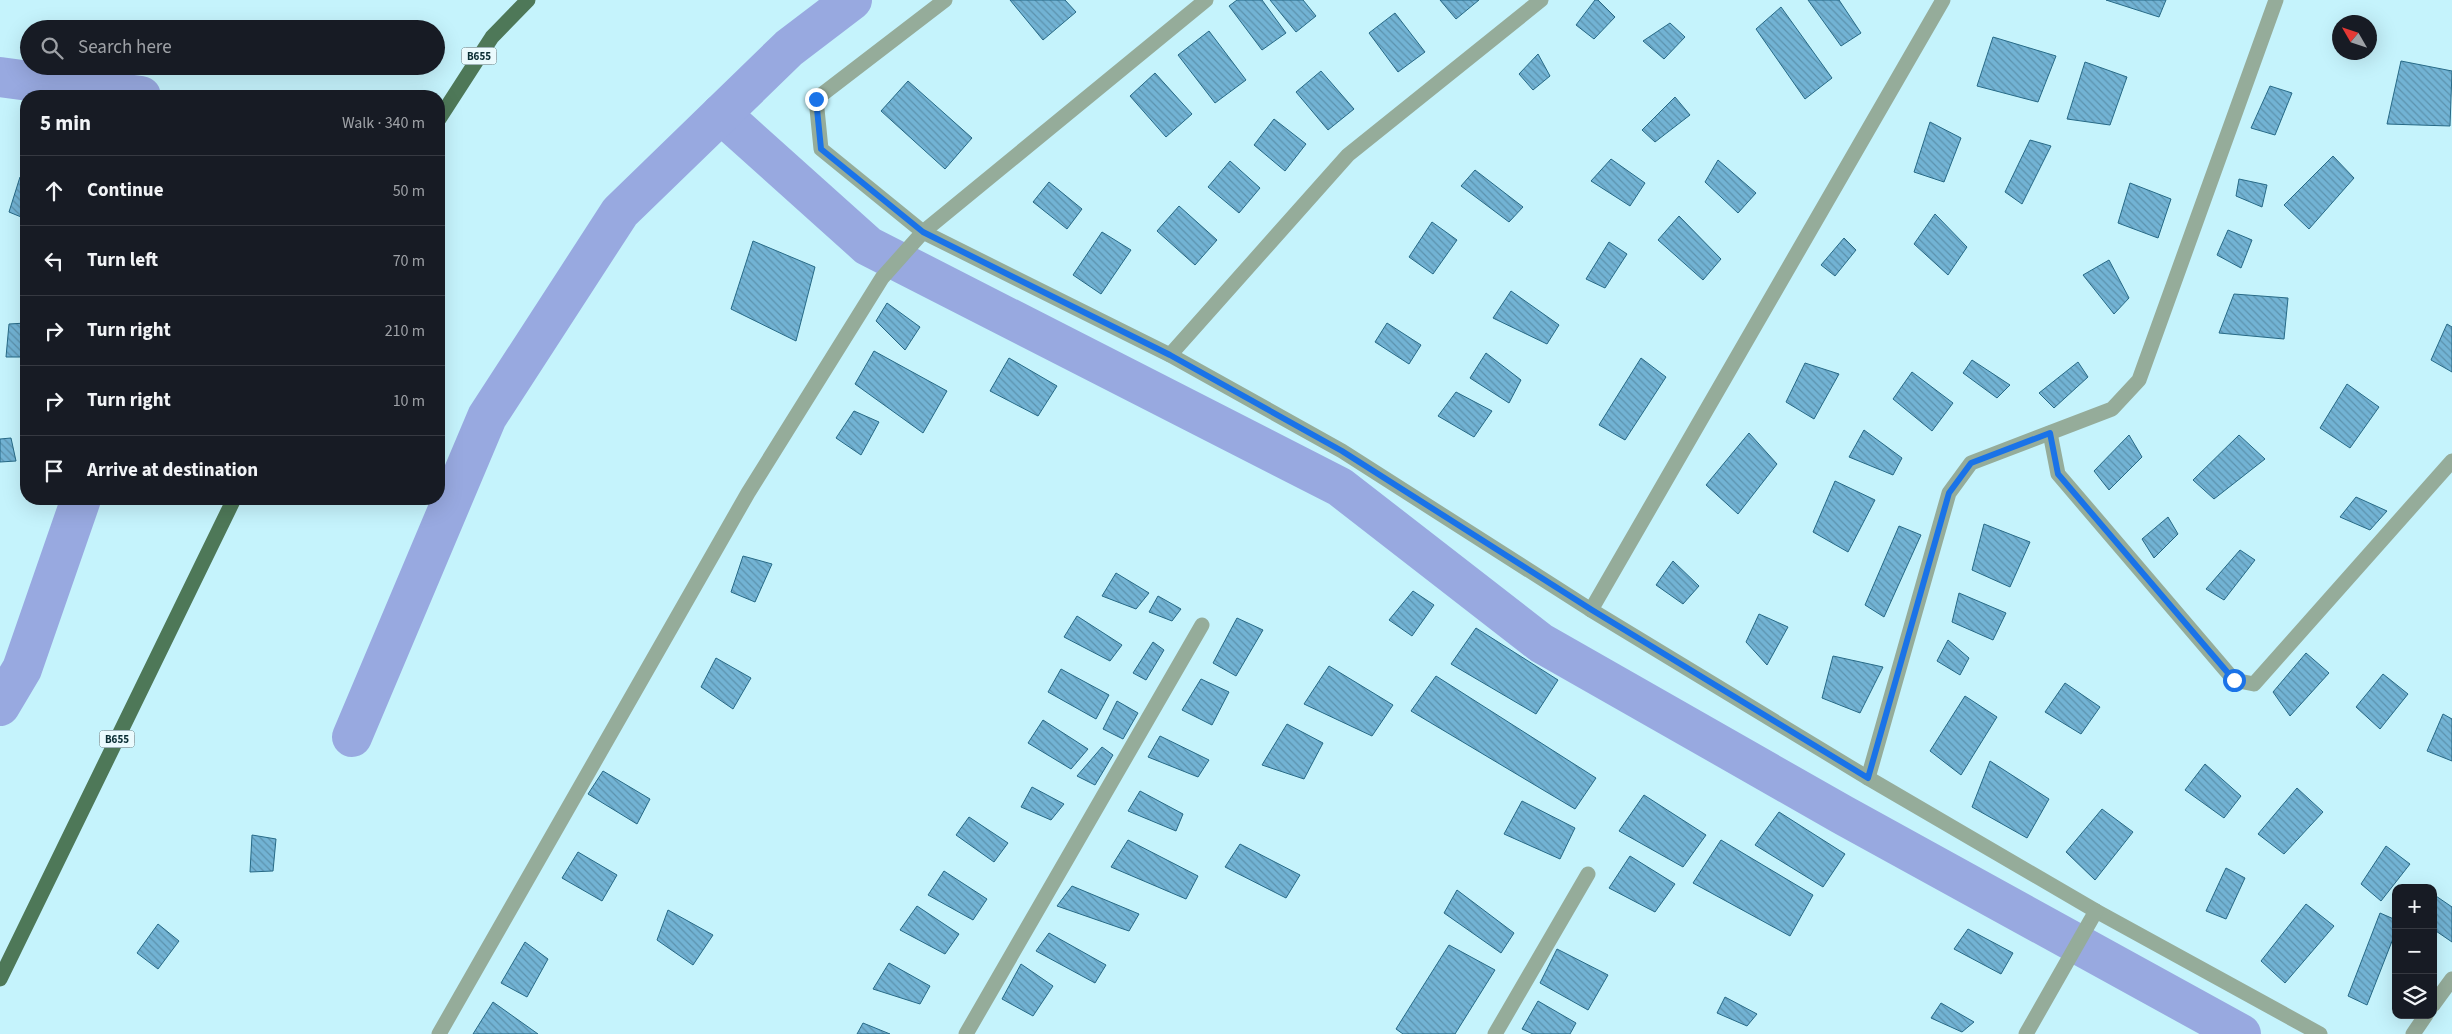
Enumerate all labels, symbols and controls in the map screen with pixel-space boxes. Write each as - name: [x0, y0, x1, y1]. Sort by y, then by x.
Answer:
- north arrow: [2332, 15, 2377, 60]
- search box: [20, 20, 445, 75]
- icon: search: [38, 34, 66, 62]
- text: Search here: [78, 34, 172, 61]
- road number: B655: [462, 48, 496, 64]
- route end: [805, 88, 828, 111]
- text: 5 min: [40, 108, 91, 138]
- text: Walk · 340 m: [342, 112, 425, 134]
- icon: ahead: [40, 177, 68, 205]
- text: Continue: [87, 177, 164, 204]
- text: 50 m: [393, 180, 425, 202]
- icon: left: [40, 247, 68, 275]
- text: Turn left: [87, 247, 158, 274]
- text: 70 m: [393, 250, 425, 272]
- icon: right: [40, 317, 68, 345]
- text: Turn right: [87, 317, 171, 344]
- text: 210 m: [385, 320, 425, 342]
- icon: right: [40, 387, 68, 415]
- text: Turn right: [87, 387, 171, 414]
- text: 10 m: [393, 390, 425, 412]
- icon: arrive: [40, 457, 68, 485]
- text: Arrive at destination: [87, 457, 258, 484]
- route start: [2223, 669, 2246, 692]
- road number: B655: [100, 731, 134, 748]
- map controls: [2392, 884, 2437, 1019]
- button: +: [2392, 884, 2437, 929]
- button: −: [2392, 929, 2437, 974]
- button: layers: [2392, 974, 2437, 1019]

